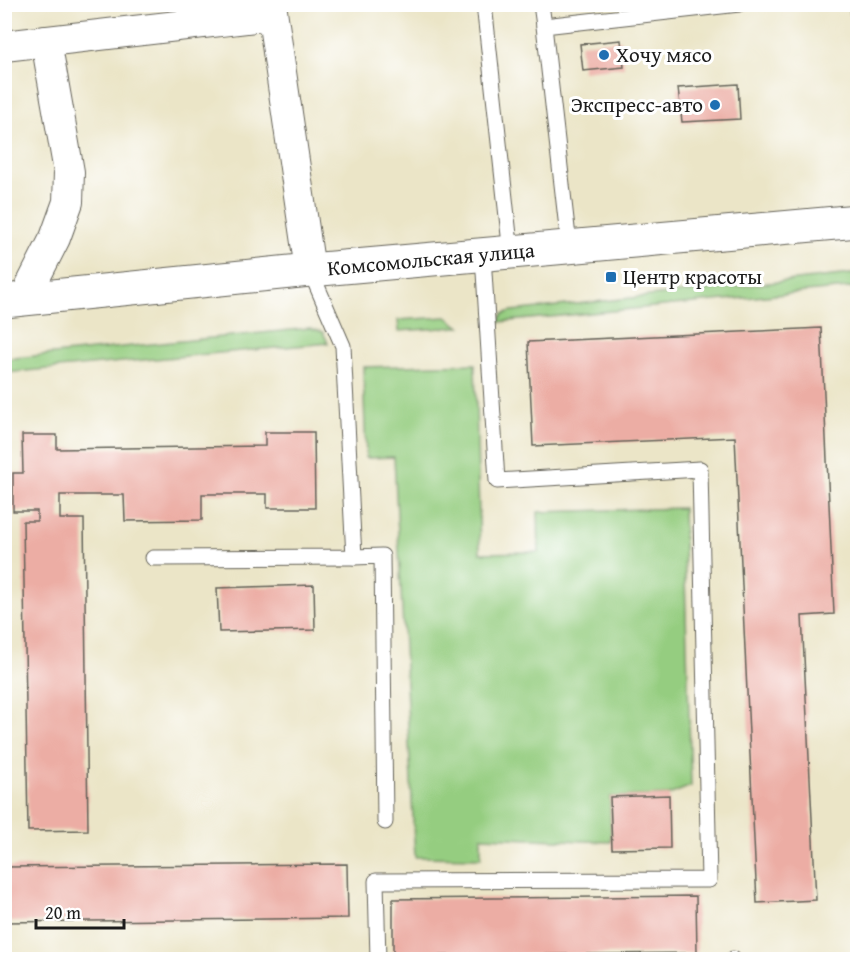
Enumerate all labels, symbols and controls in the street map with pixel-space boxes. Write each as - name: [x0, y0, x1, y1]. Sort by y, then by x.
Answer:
- place label: Хочу мясо: [616, 39, 712, 70]
- marker: Хочу мясо: [597, 48, 611, 62]
- place label: Экспресс-авто: [571, 89, 703, 120]
- marker: Экспресс-авто: [708, 98, 722, 112]
- street label: Комсомольская улица: [326, 234, 536, 283]
- place label: Центр красоты: [623, 261, 762, 292]
- marker: Центр красоты: [604, 270, 618, 284]
- scale bar: [36, 892, 124, 930]
- text: 20 m: [45, 899, 81, 926]

